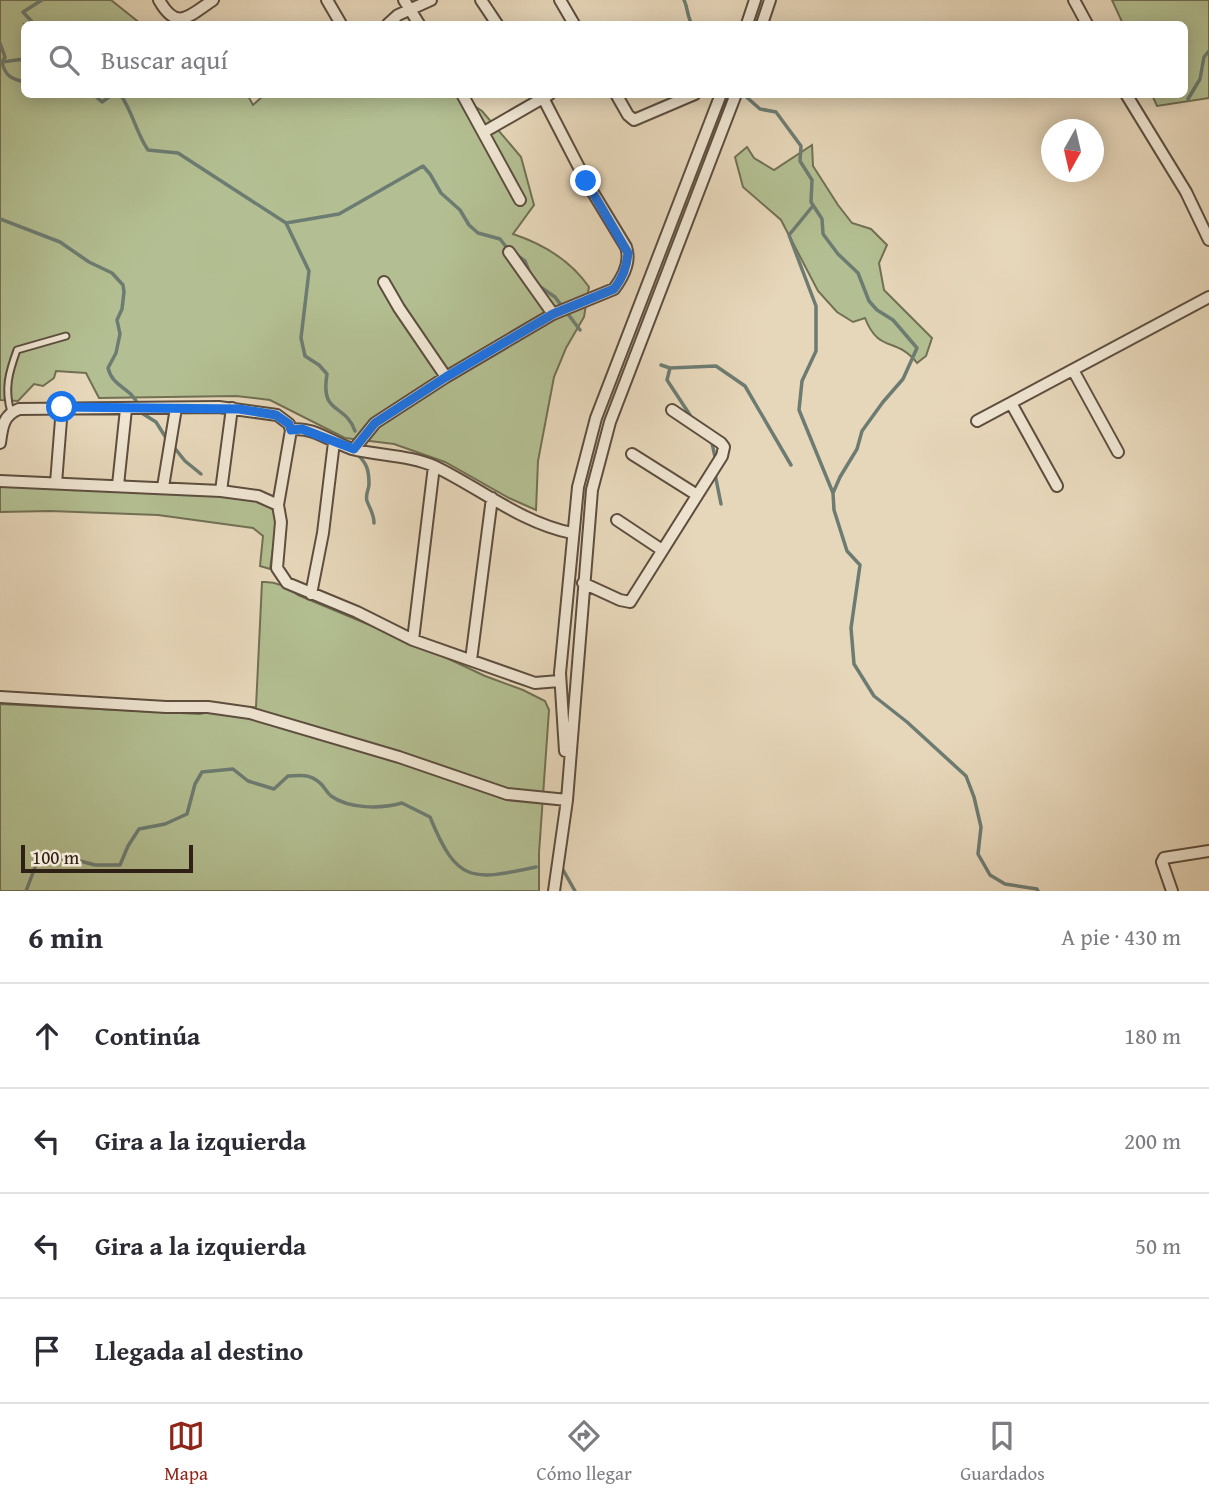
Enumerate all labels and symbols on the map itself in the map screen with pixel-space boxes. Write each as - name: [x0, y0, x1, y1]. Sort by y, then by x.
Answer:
- north arrow: [1041, 119, 1104, 182]
- route end: [570, 165, 601, 196]
- route start: [46, 391, 77, 422]
- scale bar: [21, 842, 192, 874]

